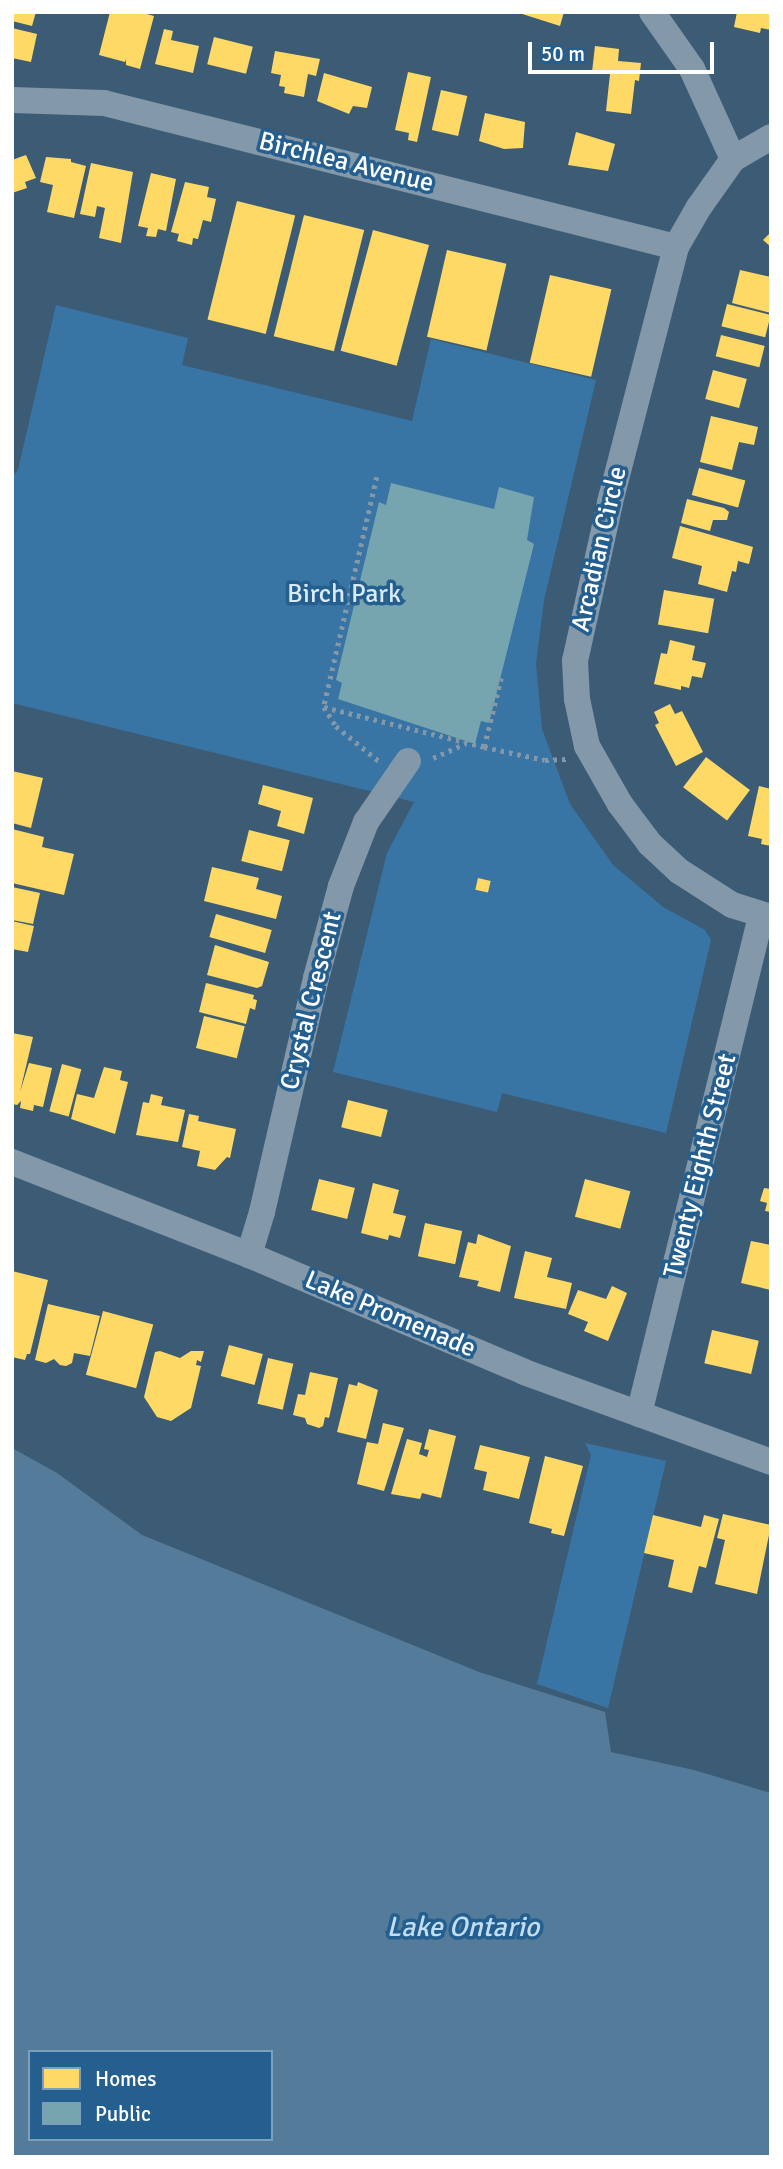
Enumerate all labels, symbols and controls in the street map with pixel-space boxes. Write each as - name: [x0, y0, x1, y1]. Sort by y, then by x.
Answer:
- scale bar: [531, 28, 716, 72]
- text: 50 m: [541, 41, 585, 67]
- street label: Birchlea Avenue: [255, 126, 437, 200]
- street label: Arcadian Circle: [566, 463, 634, 635]
- park label: Birch Park: [287, 579, 401, 611]
- street label: Crystal Crescent: [275, 909, 349, 1093]
- street label: Twenty Eighth Street: [658, 1051, 744, 1281]
- street label: Lake Promenade: [300, 1265, 480, 1365]
- water label: Lake Ontario: [387, 1910, 539, 1944]
- legend: [28, 2050, 273, 2141]
- text: Homes: [95, 2066, 157, 2092]
- text: Public: [95, 2101, 151, 2127]

